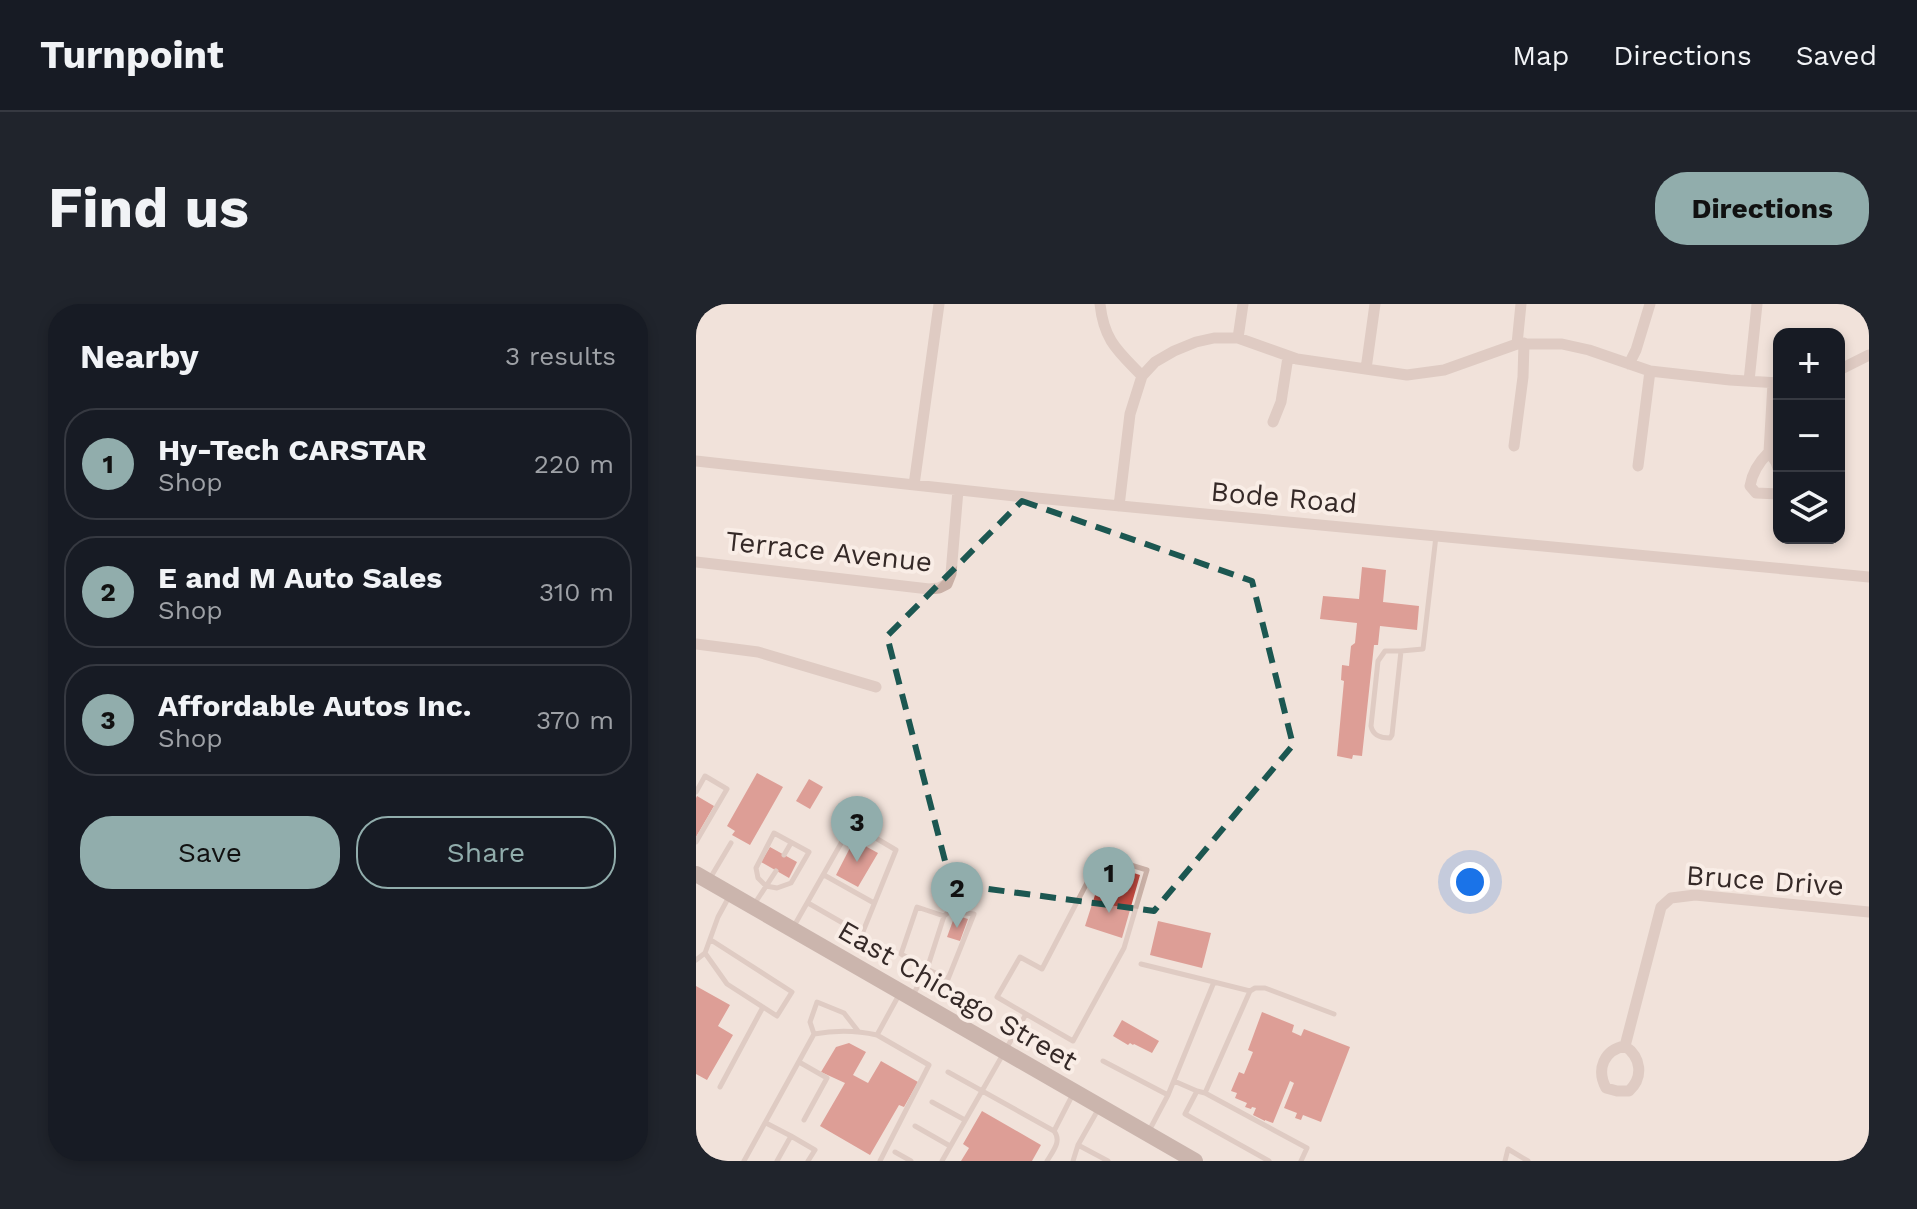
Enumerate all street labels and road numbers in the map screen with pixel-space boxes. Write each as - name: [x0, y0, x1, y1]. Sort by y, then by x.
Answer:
- street label: Bode Road: [1209, 475, 1358, 520]
- street label: Terrace Avenue: [724, 524, 934, 579]
- street label: Bruce Drive: [1685, 859, 1845, 902]
- street label: East Chicago Street: [832, 913, 1083, 1078]

